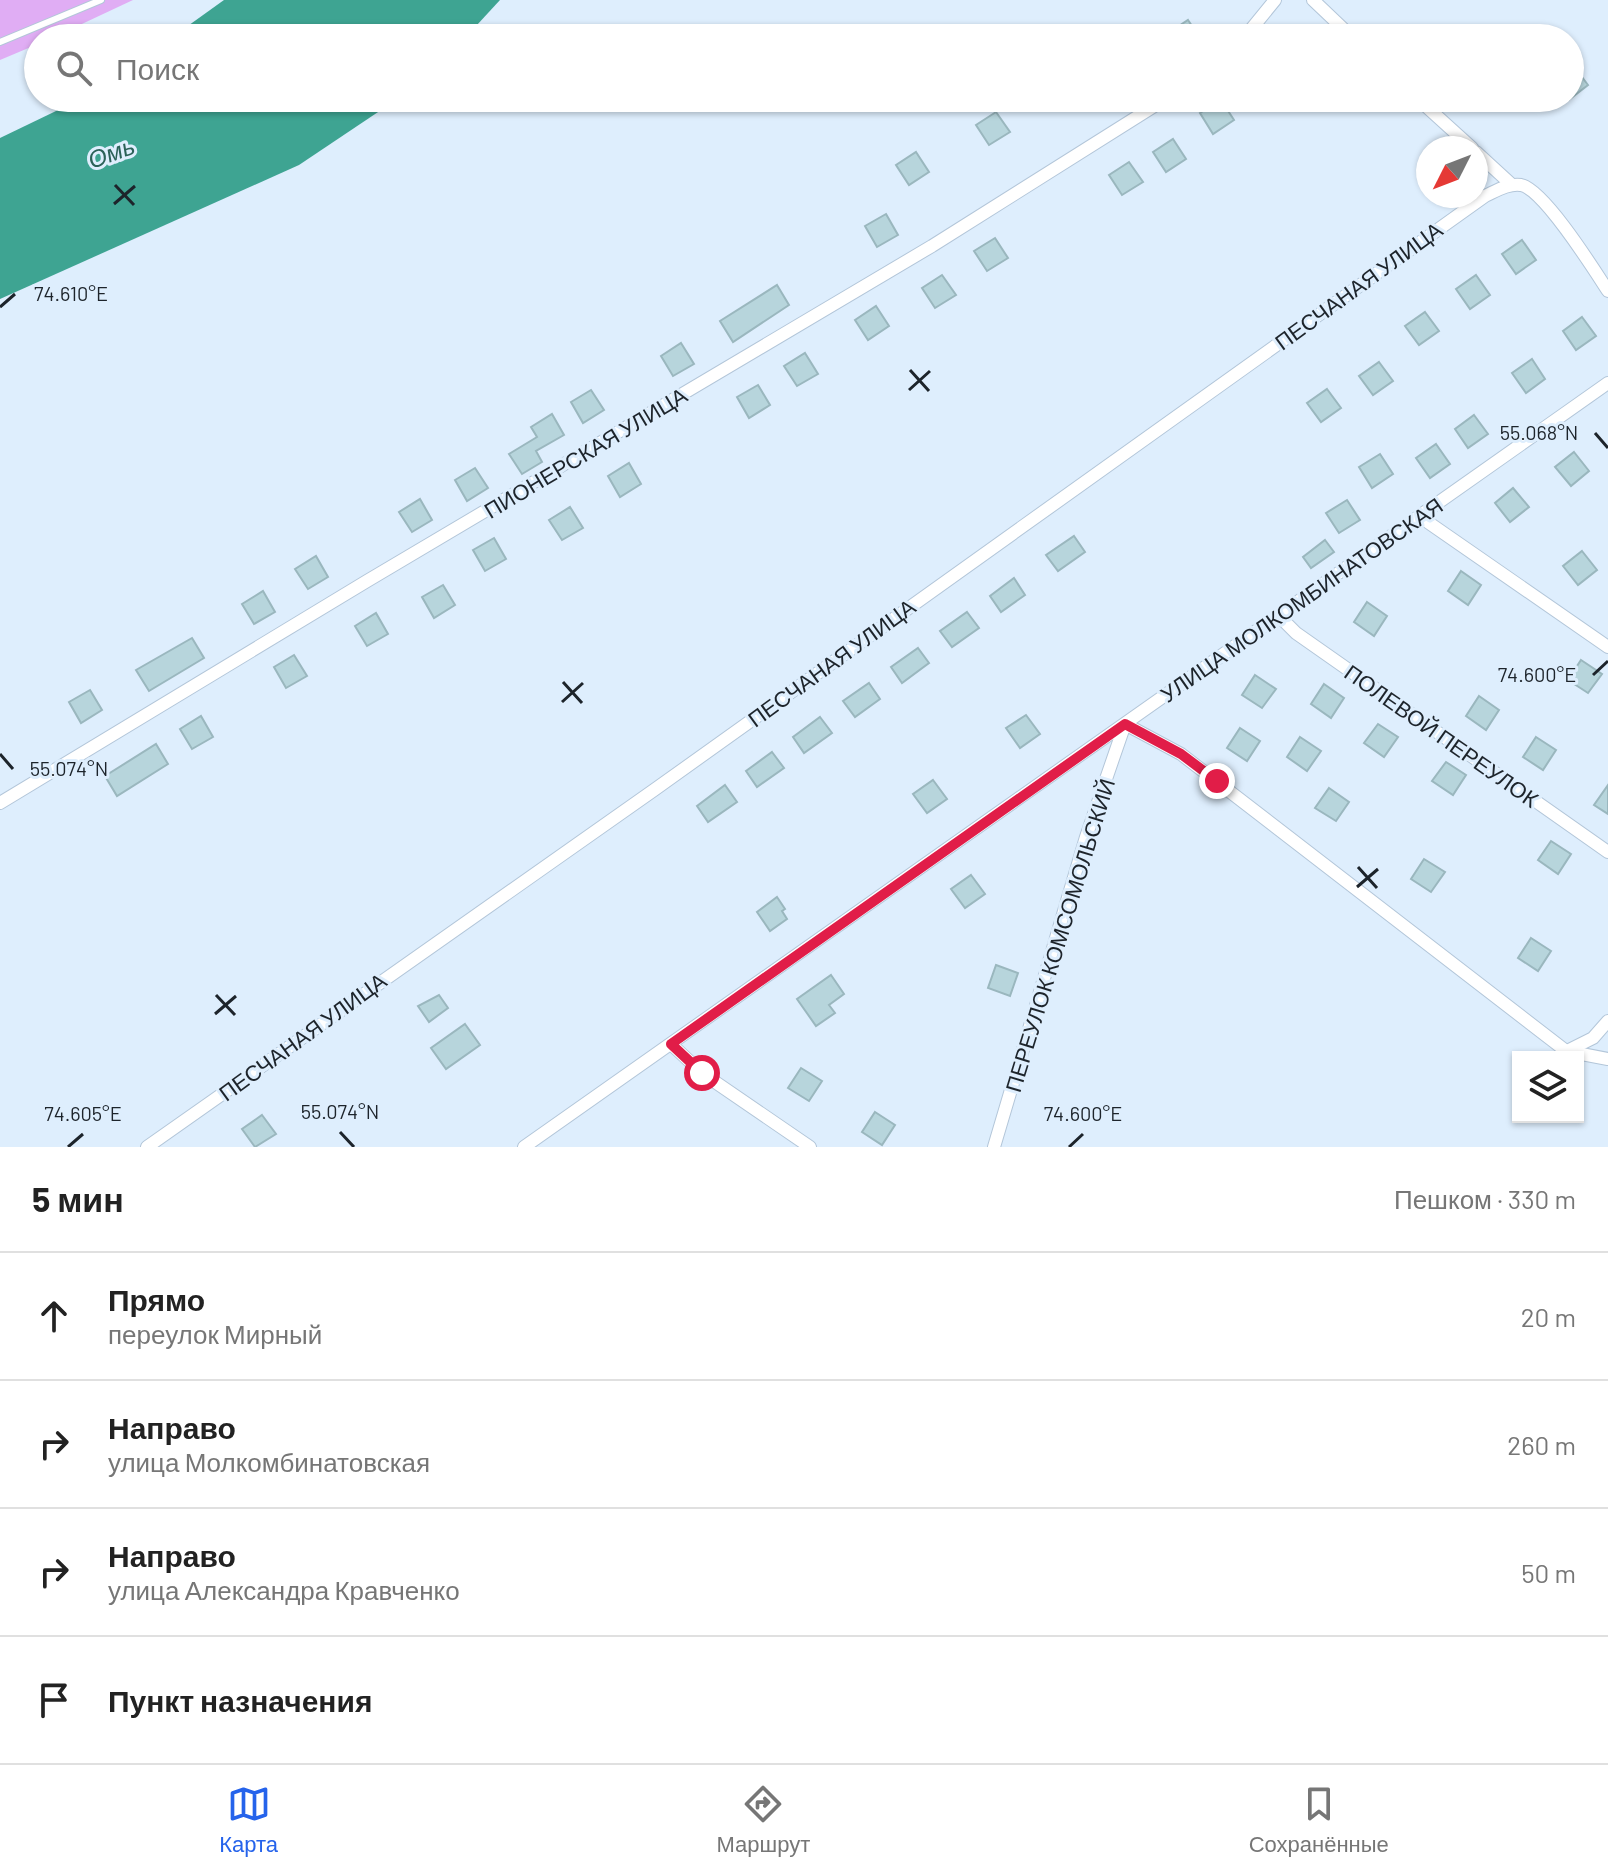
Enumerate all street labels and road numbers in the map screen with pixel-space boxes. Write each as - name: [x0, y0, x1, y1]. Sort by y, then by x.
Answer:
- street label: ПЕСЧАНАЯ УЛИЦА: [1269, 215, 1448, 355]
- street label: ПИОНЕРСКАЯ УЛИЦА: [479, 381, 692, 524]
- street label: УЛИЦА МОЛКОМБИНАТОВСКАЯ: [1155, 491, 1448, 708]
- street label: ПЕСЧАНАЯ УЛИЦА: [742, 592, 921, 732]
- street label: ПОЛЕВОЙ ПЕРЕУЛОК: [1340, 658, 1544, 812]
- street label: ПЕРЕУЛОК КОМСОМОЛЬСКИЙ: [999, 775, 1119, 1095]
- street label: ПЕСЧАНАЯ УЛИЦА: [213, 966, 392, 1106]

